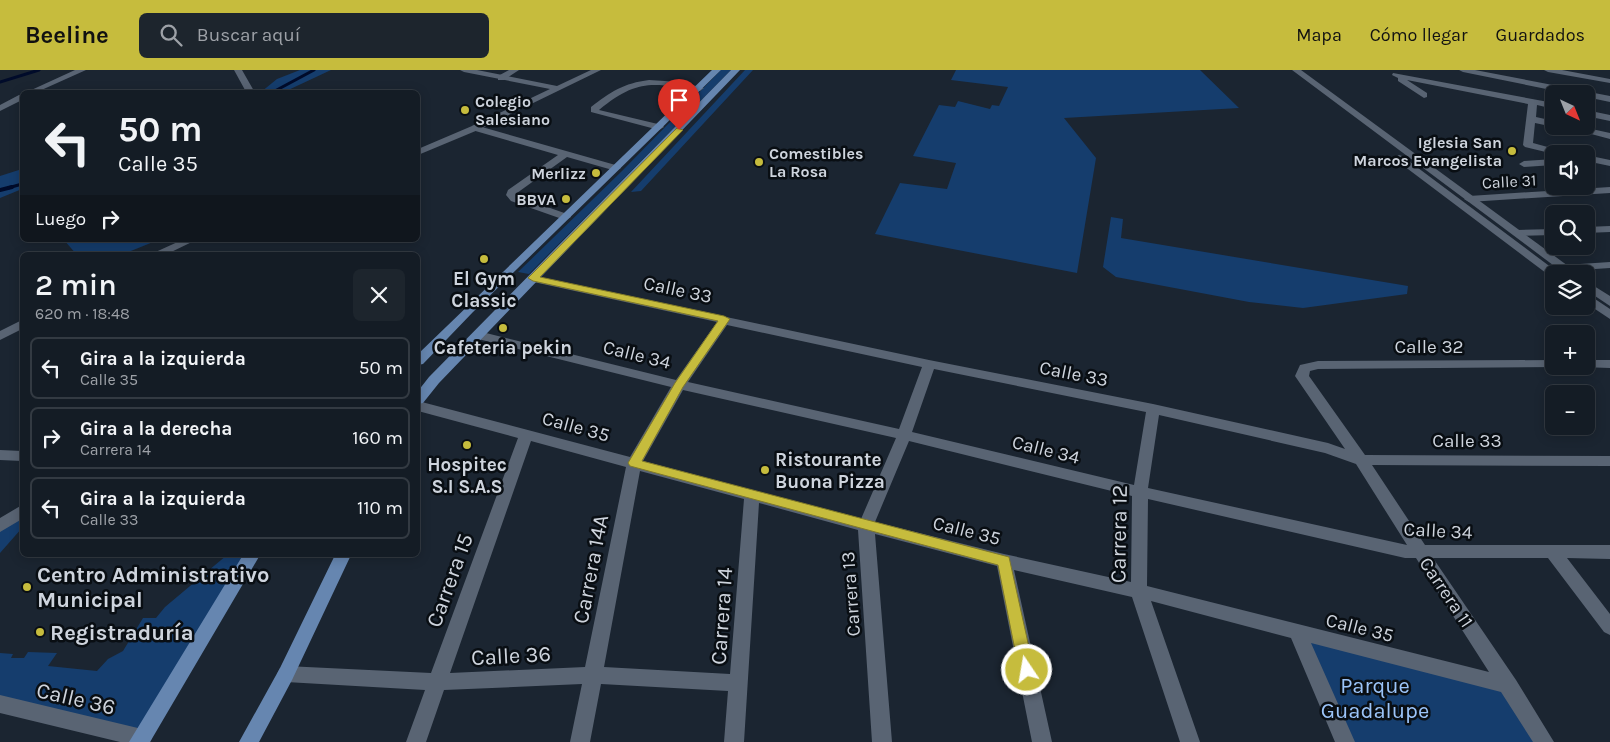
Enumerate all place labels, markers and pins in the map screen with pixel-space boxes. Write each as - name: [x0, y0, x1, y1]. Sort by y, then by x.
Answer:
- pin: [658, 79, 700, 130]
- place label: Colegio Salesiano: [475, 92, 550, 129]
- marker: Colegio Salesiano: [459, 104, 471, 116]
- place label: Iglesia San Marcos Evangelista: [1353, 133, 1502, 170]
- place label: Comestibles La Rosa: [769, 144, 863, 181]
- marker: Iglesia San Marcos Evangelista: [1506, 145, 1518, 157]
- marker: Comestibles La Rosa: [753, 156, 765, 168]
- place label: Merlizz: [531, 164, 586, 183]
- marker: Merlizz: [590, 167, 602, 179]
- place label: BBVA: [516, 190, 556, 209]
- marker: BBVA: [560, 193, 572, 205]
- marker: El Gym Classic: [478, 253, 490, 265]
- place label: El Gym Classic: [451, 268, 517, 312]
- marker: Cafeteria pekin: [497, 322, 509, 334]
- place label: Cafeteria pekin: [434, 337, 572, 359]
- marker: Hospitec S.I S.A.S: [461, 439, 473, 451]
- place label: Ristourante Buona Pizza: [775, 449, 885, 493]
- place label: Hospitec S.I S.A.S: [427, 454, 507, 498]
- marker: Ristourante Buona Pizza: [759, 464, 771, 476]
- place label: Centro Administrativo Municipal: [37, 562, 269, 613]
- marker: Centro Administrativo Municipal: [21, 581, 33, 593]
- place label: Registraduría: [50, 620, 194, 646]
- marker: Registraduría: [34, 626, 46, 638]

